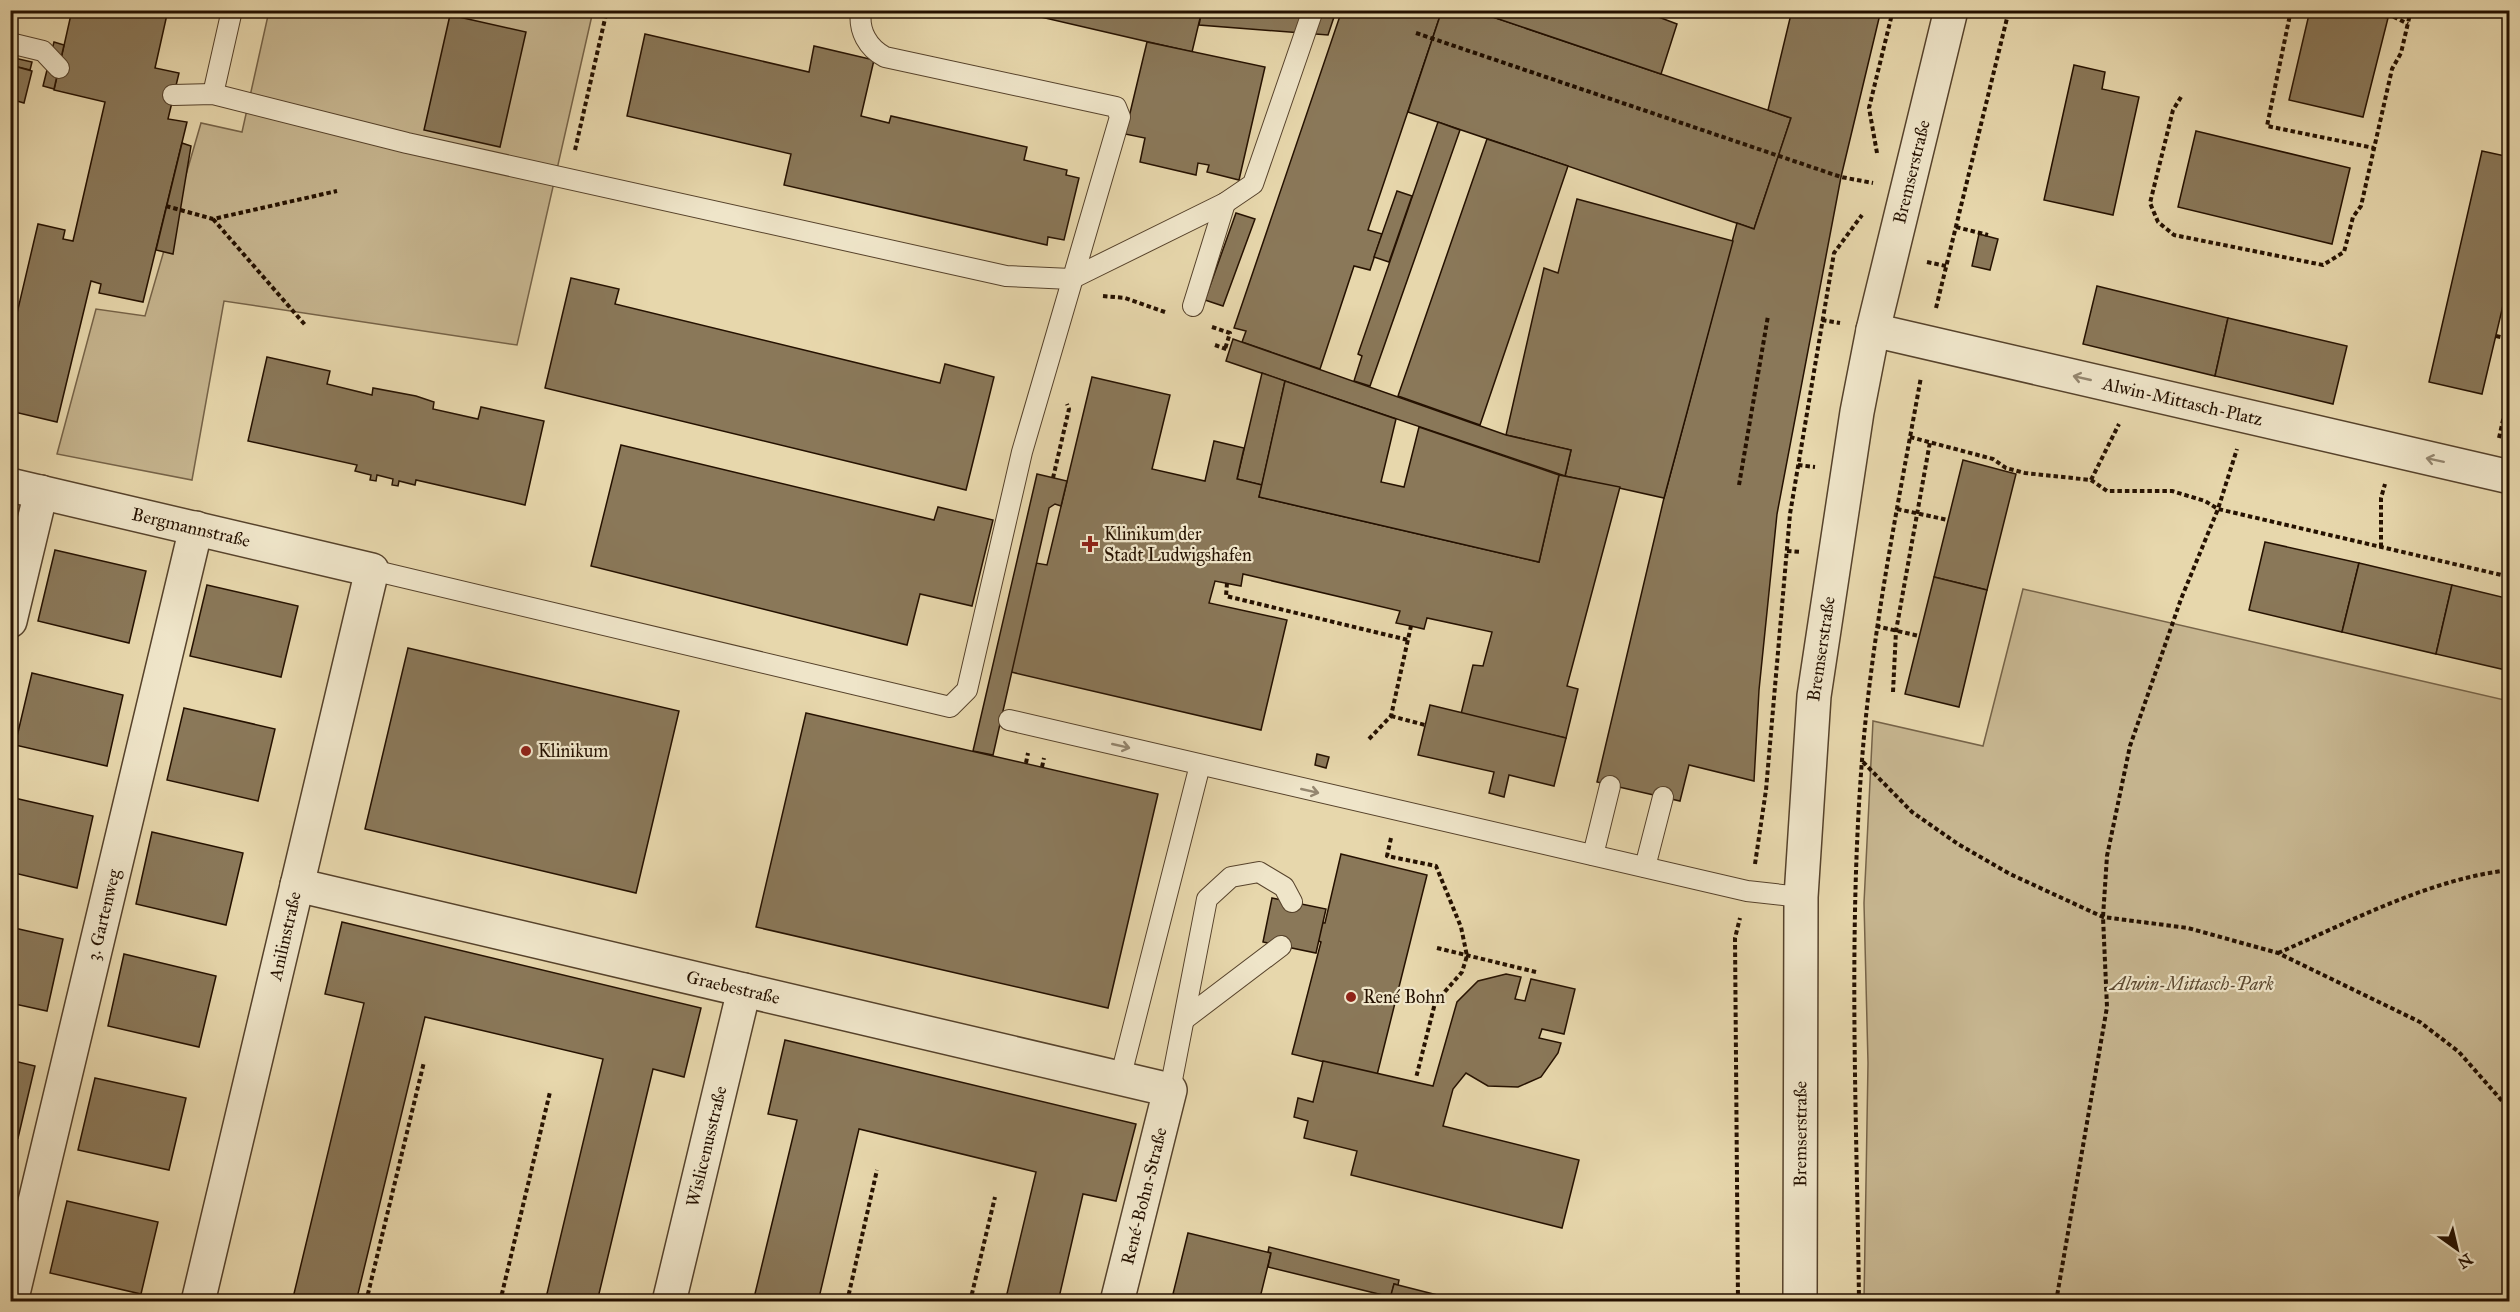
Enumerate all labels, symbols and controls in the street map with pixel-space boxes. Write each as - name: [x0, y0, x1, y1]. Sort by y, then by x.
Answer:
- street label: Bremserstraße: [1888, 118, 1935, 226]
- one-way arrow: [2072, 371, 2091, 383]
- street label: Alwin-Mittasch-Platz: [2100, 372, 2265, 431]
- one-way arrow: [2426, 454, 2445, 466]
- street label: Bergmannstraße: [130, 503, 252, 552]
- place label: Klinikum der Stadt Ludwigshafen: [1104, 523, 1252, 567]
- marker: Klinikum der Stadt Ludwigshafen: [1081, 535, 1099, 553]
- street label: Bremserstraße: [1802, 595, 1840, 703]
- place label: Klinikum: [538, 740, 608, 762]
- one-way arrow: [1110, 741, 1130, 752]
- marker: Klinikum: [519, 744, 533, 758]
- one-way arrow: [1301, 785, 1320, 797]
- street label: 3. Gartenweg: [82, 866, 126, 963]
- street label: Anilinstraße: [264, 889, 306, 984]
- street label: Graebestraße: [684, 966, 782, 1009]
- park label: Alwin-Mittasch-Park: [2108, 973, 2274, 995]
- place label: René Bohn: [1363, 986, 1445, 1008]
- marker: René Bohn: [1344, 990, 1358, 1004]
- street label: Bremserstraße: [1789, 1081, 1812, 1187]
- street label: Wislicenusstraße: [681, 1084, 732, 1209]
- street label: René-Bohn-Straße: [1116, 1125, 1172, 1267]
- north arrow: [2427, 1219, 2487, 1279]
- text: N: [2454, 1249, 2476, 1273]

